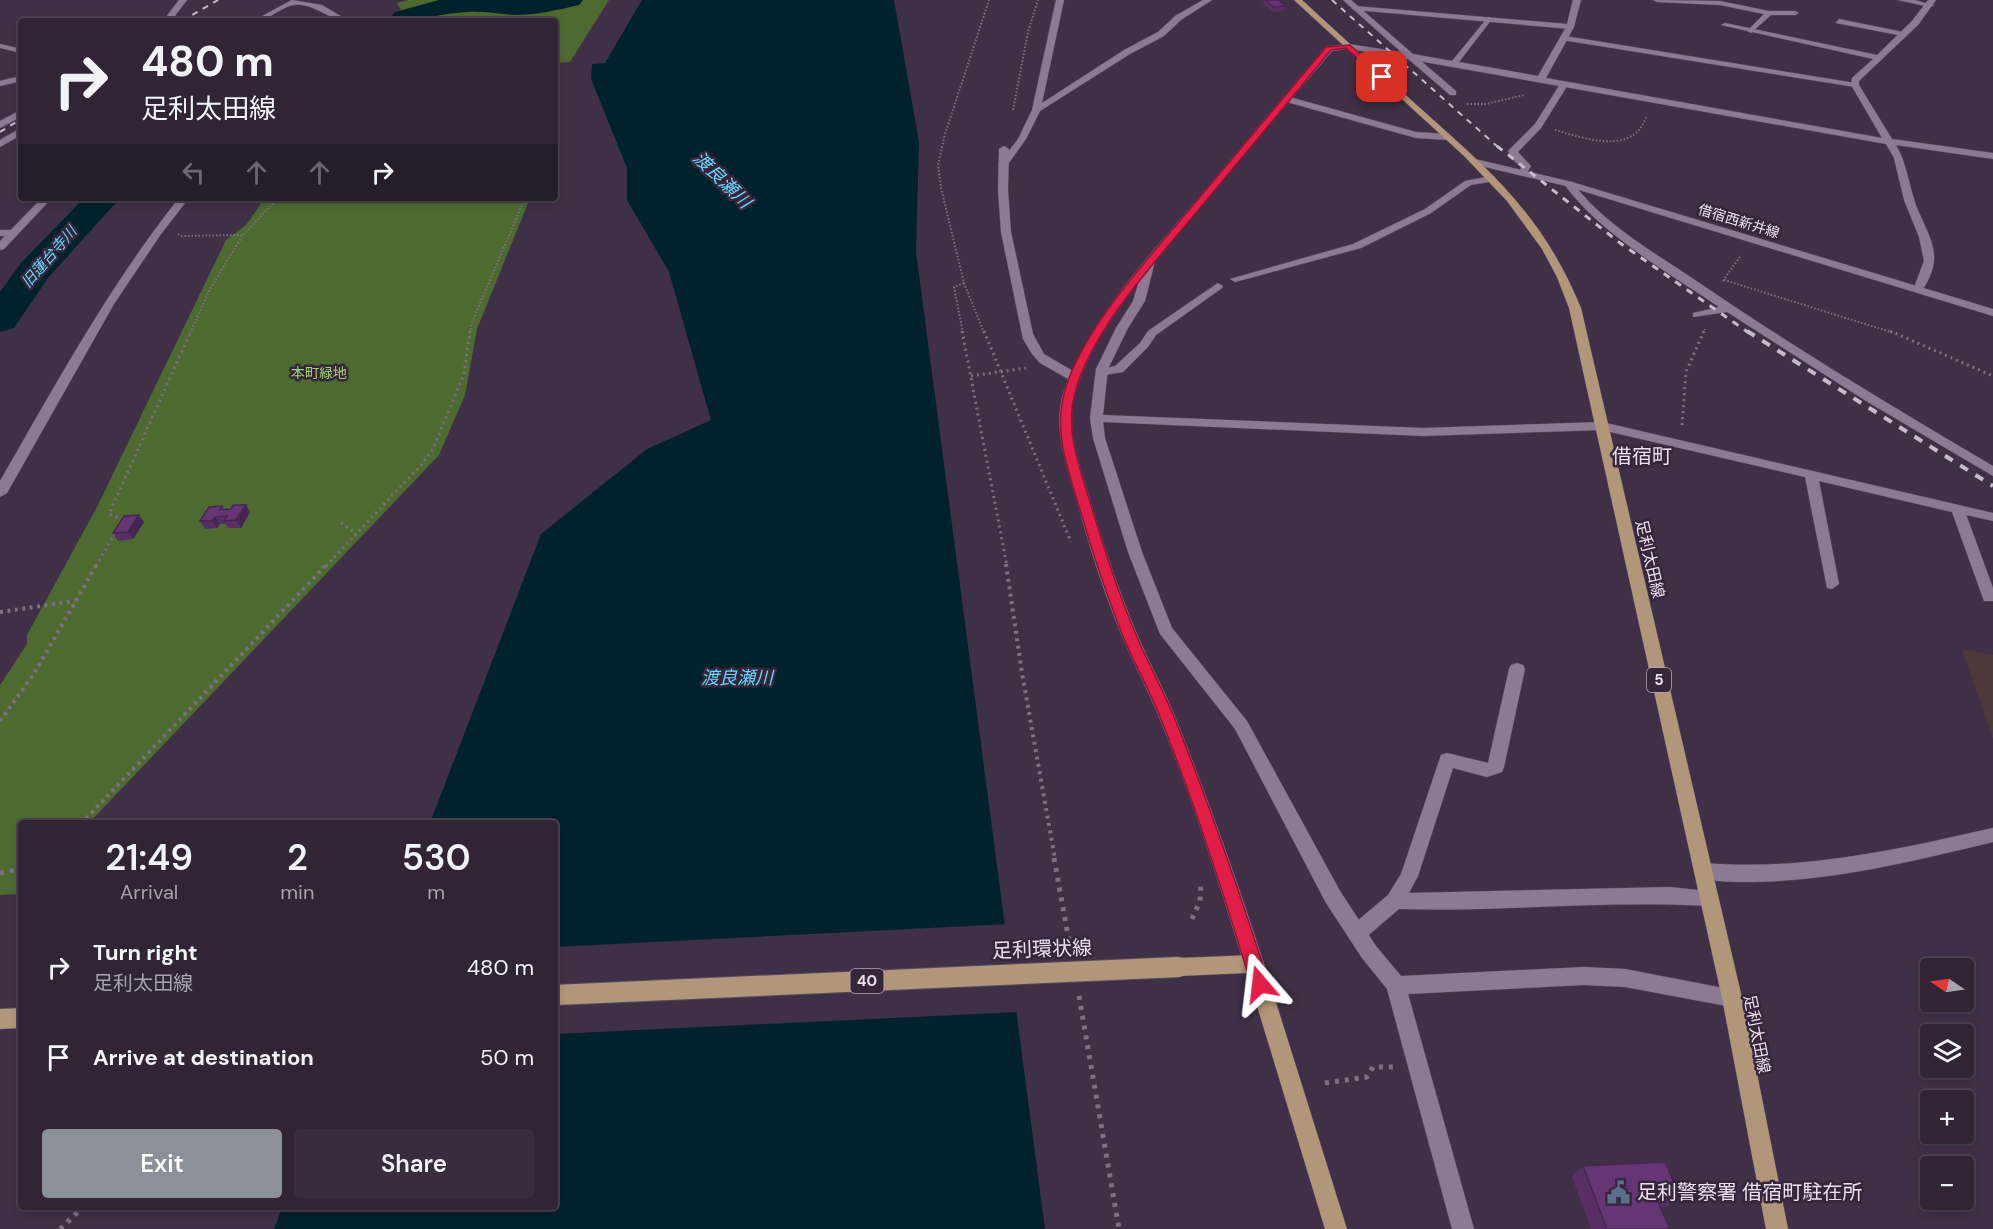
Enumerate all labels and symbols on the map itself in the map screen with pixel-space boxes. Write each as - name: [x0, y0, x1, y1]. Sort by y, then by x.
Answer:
- pin: [1356, 51, 1407, 102]
- water label: 渡良瀬川: [688, 146, 758, 215]
- street label: 借宿西新井線: [1696, 200, 1782, 242]
- water label: 旧蓮台寺川: [17, 221, 82, 292]
- park label: 本町緑地: [291, 364, 347, 382]
- district label: 借宿町: [1612, 443, 1672, 469]
- street label: 足利太田線: [1631, 518, 1669, 600]
- water label: 渡良瀬川: [701, 666, 775, 690]
- road number: 5: [1647, 668, 1671, 692]
- street label: 足利環状線: [992, 934, 1092, 964]
- position arrow: [1228, 952, 1292, 1016]
- north arrow: [1920, 958, 1974, 1012]
- road number: 40: [850, 969, 884, 993]
- street label: 足利太田線: [1739, 993, 1775, 1075]
- public building icon: 足利警察署 借宿町駐在所: [1606, 1179, 1632, 1205]
- place label: 足利警察署 借宿町駐在所: [1637, 1179, 1862, 1205]

